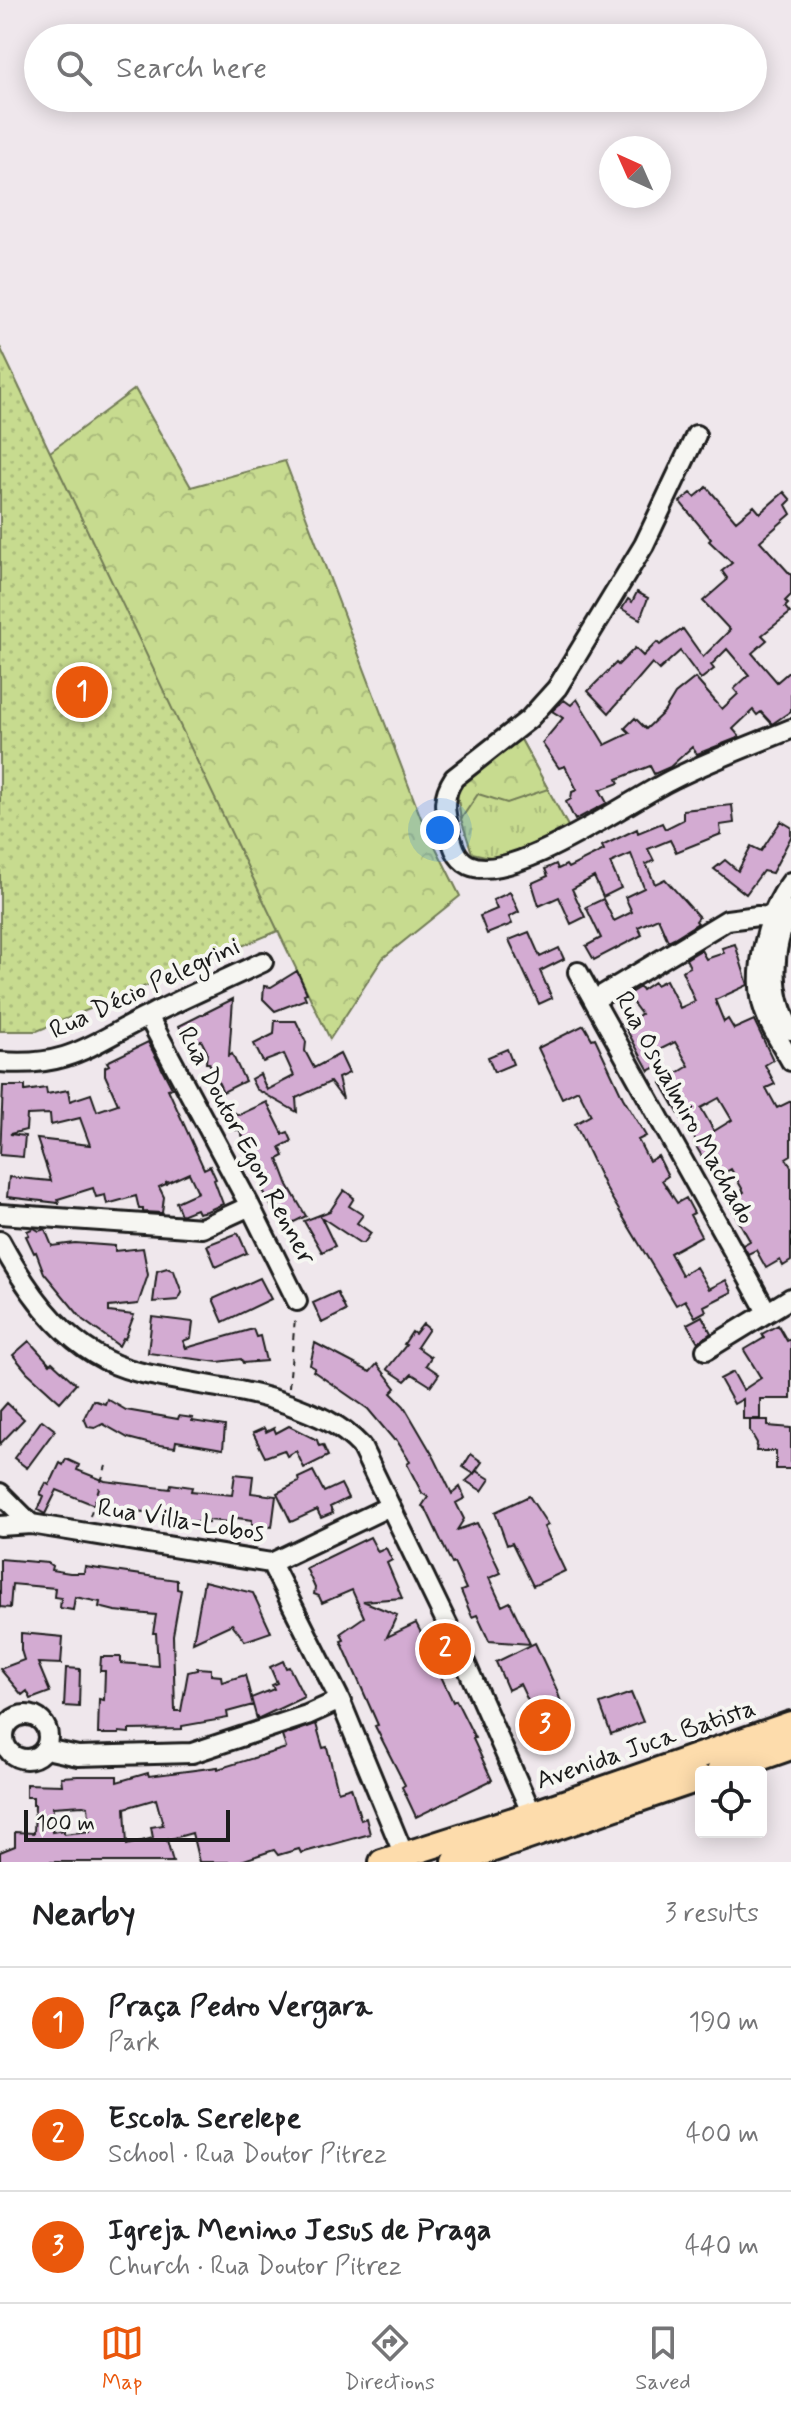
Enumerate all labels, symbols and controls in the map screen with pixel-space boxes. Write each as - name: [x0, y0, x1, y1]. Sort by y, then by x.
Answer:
- search box: [24, 24, 767, 112]
- icon: search: [52, 46, 96, 90]
- text: Search here: [116, 49, 267, 88]
- north arrow: [599, 136, 671, 208]
- pin: 1: [56, 662, 108, 722]
- your location: [420, 810, 460, 850]
- street label: Rua Décio Pelegrini: [44, 930, 247, 1050]
- street label: Rua Oswalmiro Machado: [606, 985, 762, 1231]
- street label: Rua Doutor Egon Renner: [169, 1021, 324, 1272]
- street label: Rua Villa-Lobos: [95, 1491, 267, 1551]
- pin: 2: [419, 1619, 471, 1679]
- street label: Avenida Juca Batista: [532, 1691, 760, 1799]
- pin: 3: [519, 1695, 571, 1755]
- map controls: [695, 1766, 767, 1838]
- button: locate: [695, 1766, 767, 1838]
- scale bar: [24, 1806, 230, 1842]
- text: 100 m: [36, 1810, 95, 1838]
- text: Nearby: [32, 1892, 136, 1937]
- text: 3 results: [665, 1897, 759, 1931]
- text: Praça Pedro Vergara: [108, 1987, 372, 2026]
- text: 1: [52, 2006, 64, 2040]
- text: 190 m: [689, 2006, 759, 2040]
- text: Park: [108, 2026, 160, 2060]
- text: Escola Serelepe: [108, 2099, 301, 2138]
- text: 2: [52, 2118, 64, 2152]
- text: 400 m: [686, 2118, 759, 2152]
- text: School · Rua Doutor Pitrez: [108, 2138, 387, 2172]
- text: Igreja Menino Jesus de Praga: [108, 2211, 491, 2250]
- text: 3: [52, 2230, 64, 2264]
- text: 440 m: [685, 2230, 759, 2264]
- text: Church · Rua Doutor Pitrez: [108, 2250, 402, 2284]
- tab: Map: [100, 2321, 144, 2397]
- tab: Directions: [344, 2321, 435, 2397]
- tab: Saved: [635, 2321, 691, 2397]

